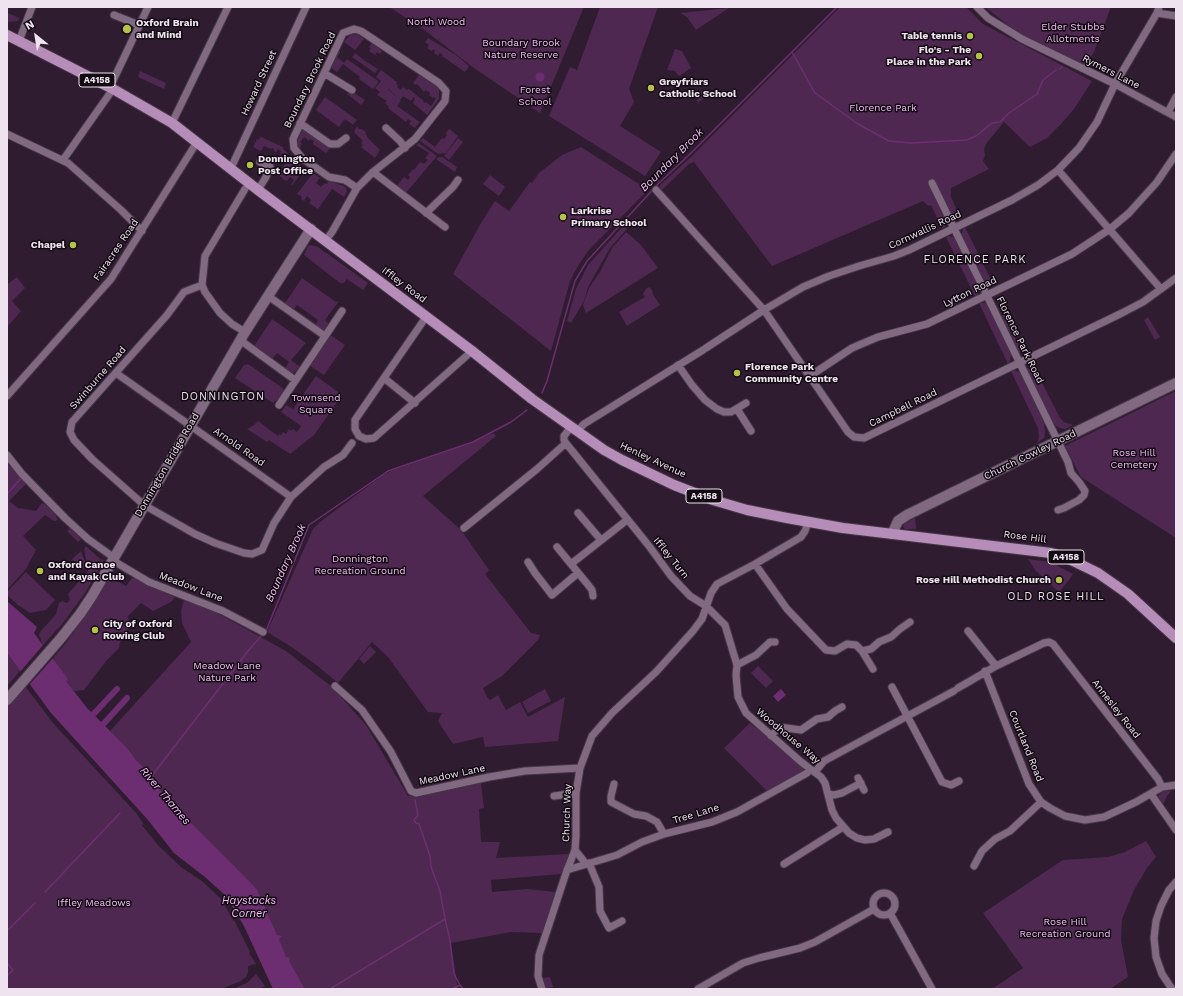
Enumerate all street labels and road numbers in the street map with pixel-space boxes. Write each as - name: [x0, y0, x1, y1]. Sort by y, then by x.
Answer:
- street label: Boundary Brook Road: [282, 30, 338, 130]
- street label: Howard Street: [239, 48, 279, 118]
- street label: Rymers Lane: [1080, 52, 1142, 92]
- road number: A4158: [79, 73, 115, 87]
- street label: Cornwallis Road: [887, 208, 963, 252]
- street label: Fairacres Road: [91, 217, 141, 283]
- street label: Iffley Road: [379, 264, 429, 306]
- street label: Lytton Road: [941, 274, 999, 310]
- street label: Florence Park Road: [994, 295, 1046, 385]
- street label: Swinburne Road: [67, 344, 129, 412]
- street label: Campbell Road: [867, 386, 939, 430]
- street label: Donnington Bridge Road: [132, 411, 202, 519]
- street label: Arnold Road: [211, 425, 267, 469]
- street label: Church Cowley Road: [982, 427, 1078, 483]
- street label: Henley Avenue: [618, 439, 688, 481]
- road number: A4158: [686, 489, 722, 503]
- street label: Rose Hill: [1003, 528, 1047, 546]
- street label: Iffley Turn: [651, 535, 691, 581]
- road number: A4158: [1048, 550, 1084, 564]
- street label: Meadow Lane: [157, 569, 225, 605]
- street label: Annesley Road: [1089, 677, 1143, 741]
- street label: Woodhouse Way: [753, 706, 823, 766]
- street label: Courtland Road: [1006, 709, 1046, 783]
- street label: Meadow Lane: [418, 762, 486, 788]
- street label: Church Way: [560, 784, 574, 842]
- street label: Tree Lane: [671, 801, 721, 827]

